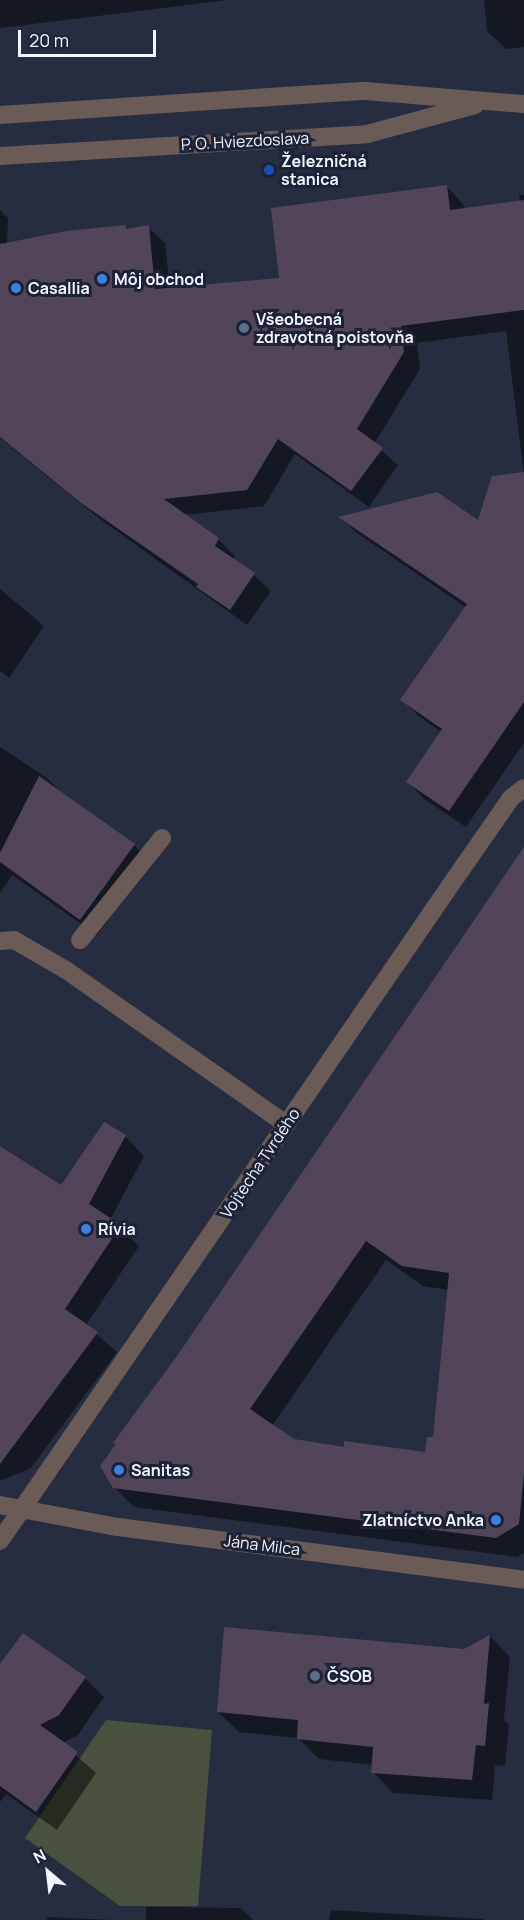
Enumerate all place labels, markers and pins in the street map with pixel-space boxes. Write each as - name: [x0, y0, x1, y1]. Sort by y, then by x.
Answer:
- place label: Železničná stanica: [281, 151, 367, 189]
- marker: Železničná stanica: [262, 163, 276, 177]
- place label: Môj obchod: [114, 269, 204, 289]
- marker: Môj obchod: [95, 272, 109, 286]
- place label: Casallia: [28, 278, 90, 298]
- marker: Casallia: [9, 281, 23, 295]
- place label: Všeobecná zdravotná poistovňa: [256, 309, 414, 347]
- marker: Všeobecná zdravotná poistovňa: [237, 321, 251, 335]
- place label: Rívia: [98, 1219, 136, 1239]
- marker: Rívia: [79, 1222, 93, 1236]
- place label: Sanitas: [131, 1460, 190, 1480]
- marker: Sanitas: [112, 1463, 126, 1477]
- place label: Zlatníctvo Anka: [362, 1510, 484, 1530]
- marker: Zlatníctvo Anka: [489, 1513, 503, 1527]
- place label: ČSOB: [327, 1666, 372, 1686]
- marker: ČSOB: [308, 1669, 322, 1683]

